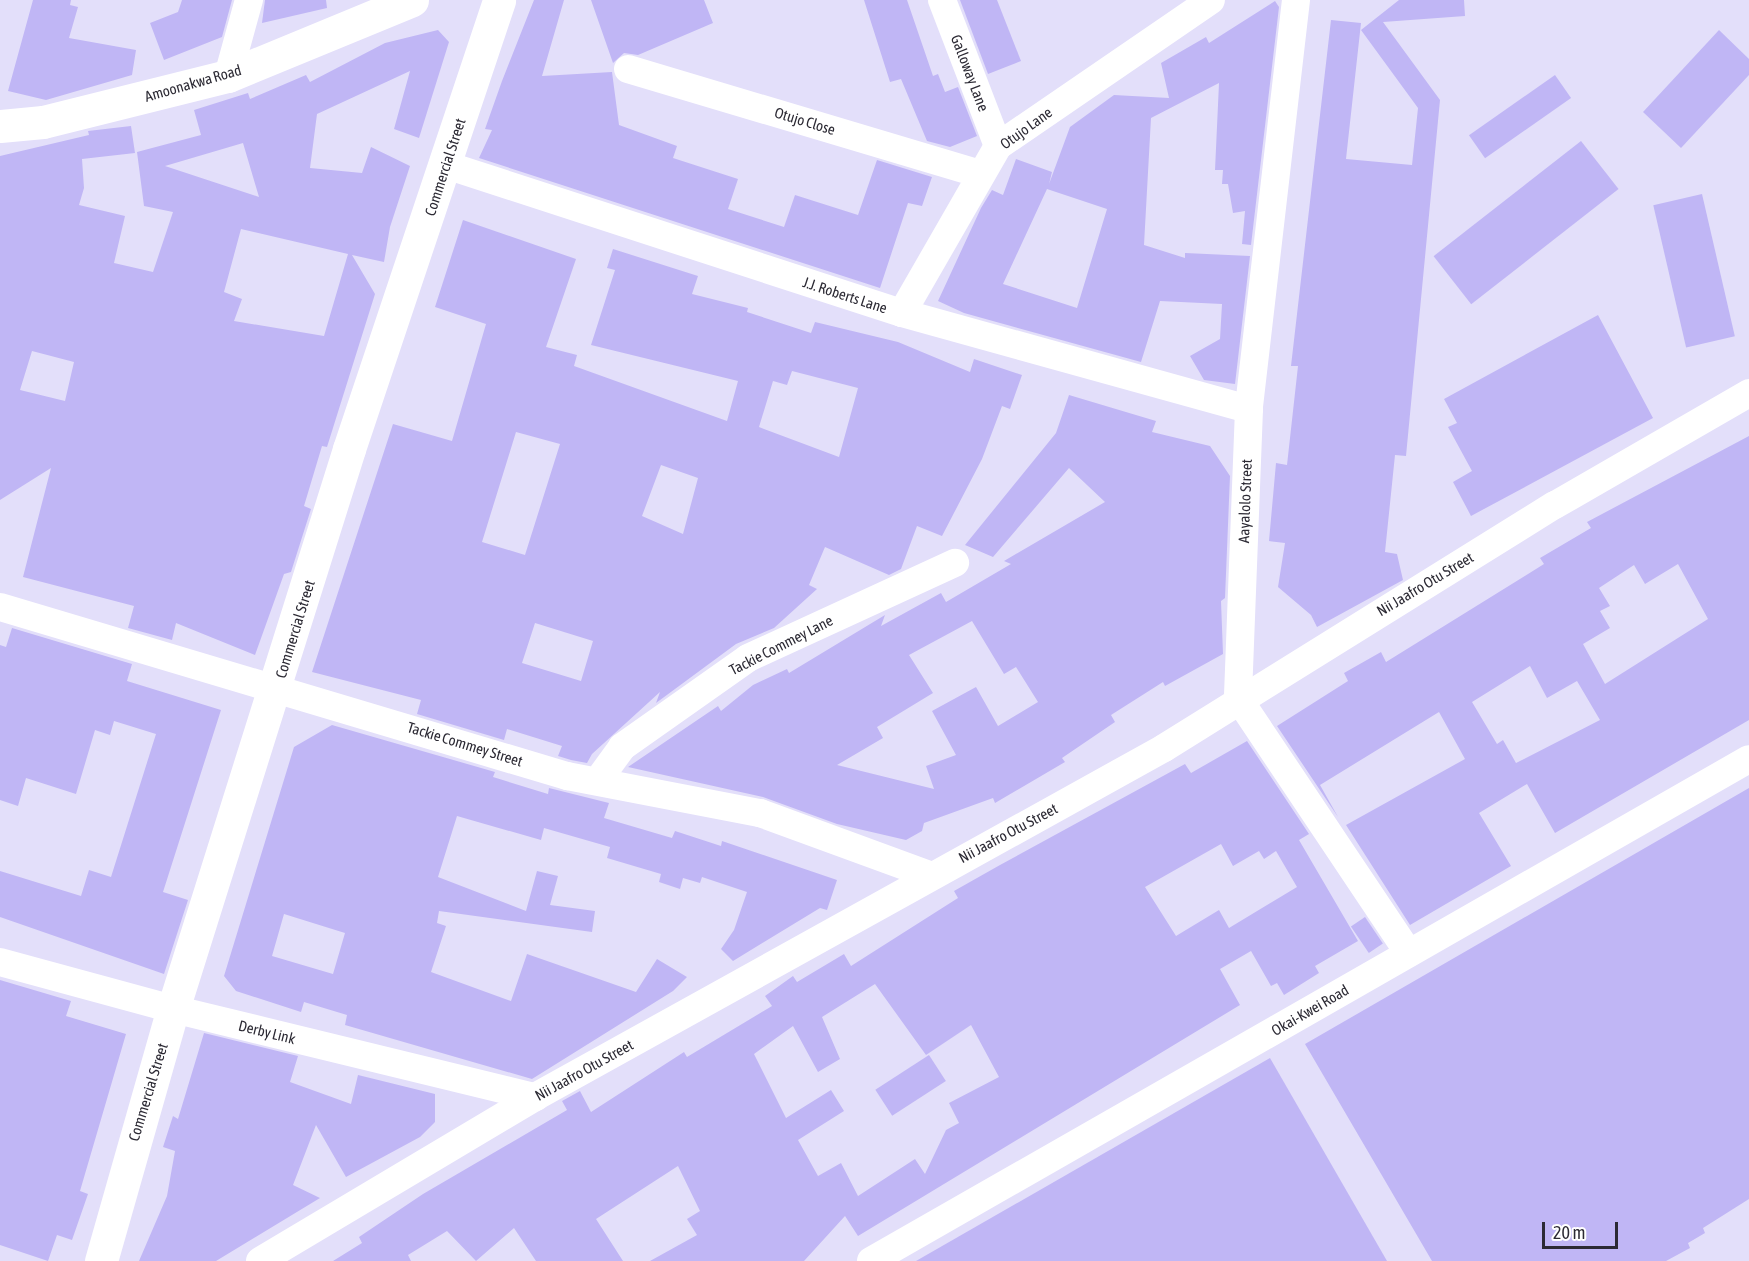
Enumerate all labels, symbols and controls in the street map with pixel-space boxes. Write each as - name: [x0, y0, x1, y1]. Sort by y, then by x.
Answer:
- street label: Galloway Lane: [947, 32, 993, 114]
- street label: Amoonakwa Road: [143, 61, 243, 105]
- street label: Otujo Close: [772, 103, 838, 139]
- street label: Otujo Lane: [997, 103, 1055, 153]
- street label: Commercial Street: [421, 116, 469, 218]
- street label: J.J. Roberts Lane: [801, 273, 889, 317]
- street label: Aayalolo Street: [1235, 459, 1255, 543]
- street label: Nii Jaafro Otu Street: [1373, 548, 1477, 620]
- street label: Commercial Street: [272, 578, 318, 680]
- street label: Tackie Commey Lane: [726, 611, 836, 679]
- street label: Tackie Commey Street: [405, 718, 525, 770]
- street label: Nii Jaafro Otu Street: [955, 799, 1061, 867]
- street label: Okai-Kwei Road: [1268, 981, 1352, 1039]
- street label: Derby Link: [237, 1016, 297, 1048]
- street label: Nii Jaafro Otu Street: [532, 1036, 636, 1104]
- street label: Commercial Street: [125, 1041, 171, 1143]
- scale bar: [1545, 1210, 1622, 1248]
- text: 20 m: [1553, 1222, 1585, 1243]

